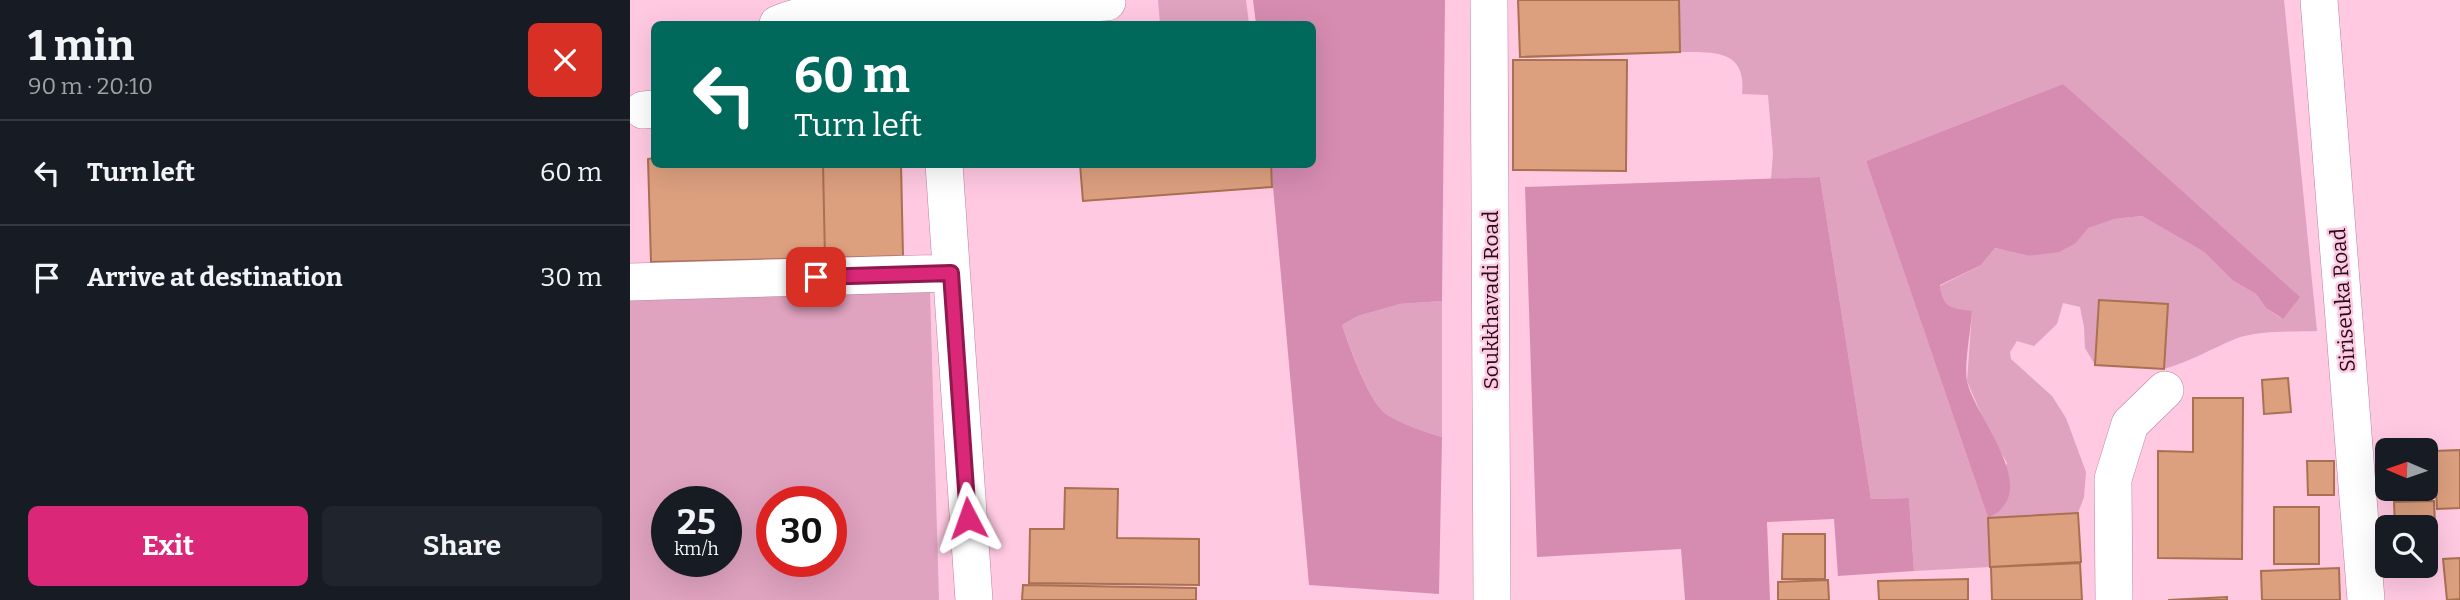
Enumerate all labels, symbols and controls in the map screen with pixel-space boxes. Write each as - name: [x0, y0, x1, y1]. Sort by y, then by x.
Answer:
- text: 1 min: [28, 21, 134, 71]
- button: close: [528, 23, 602, 97]
- text: 60 m: [794, 46, 910, 105]
- icon: left: [679, 49, 770, 140]
- text: 90 m · 20:10: [28, 72, 153, 100]
- text: Turn left: [794, 106, 922, 144]
- icon: left: [28, 154, 66, 192]
- text: Turn left: [87, 157, 195, 188]
- text: 60 m: [540, 157, 602, 188]
- street label: Soukkhavadi Road: [1478, 211, 1504, 389]
- street label: Siriseuka Road: [2325, 227, 2361, 373]
- pin: [786, 247, 846, 307]
- icon: arrive: [797, 258, 835, 296]
- icon: arrive: [28, 259, 66, 297]
- text: Arrive at destination: [87, 262, 342, 293]
- text: 30 m: [541, 262, 602, 293]
- north arrow: [2375, 438, 2438, 500]
- map controls: [2375, 438, 2438, 578]
- position arrow: [931, 481, 1005, 555]
- speed limit sign: 30: [756, 486, 847, 577]
- text: 25: [677, 501, 716, 543]
- button: Exit: [28, 506, 308, 586]
- button: Share: [322, 506, 602, 586]
- button: search: [2375, 515, 2438, 578]
- text: km/h: [674, 538, 719, 560]

